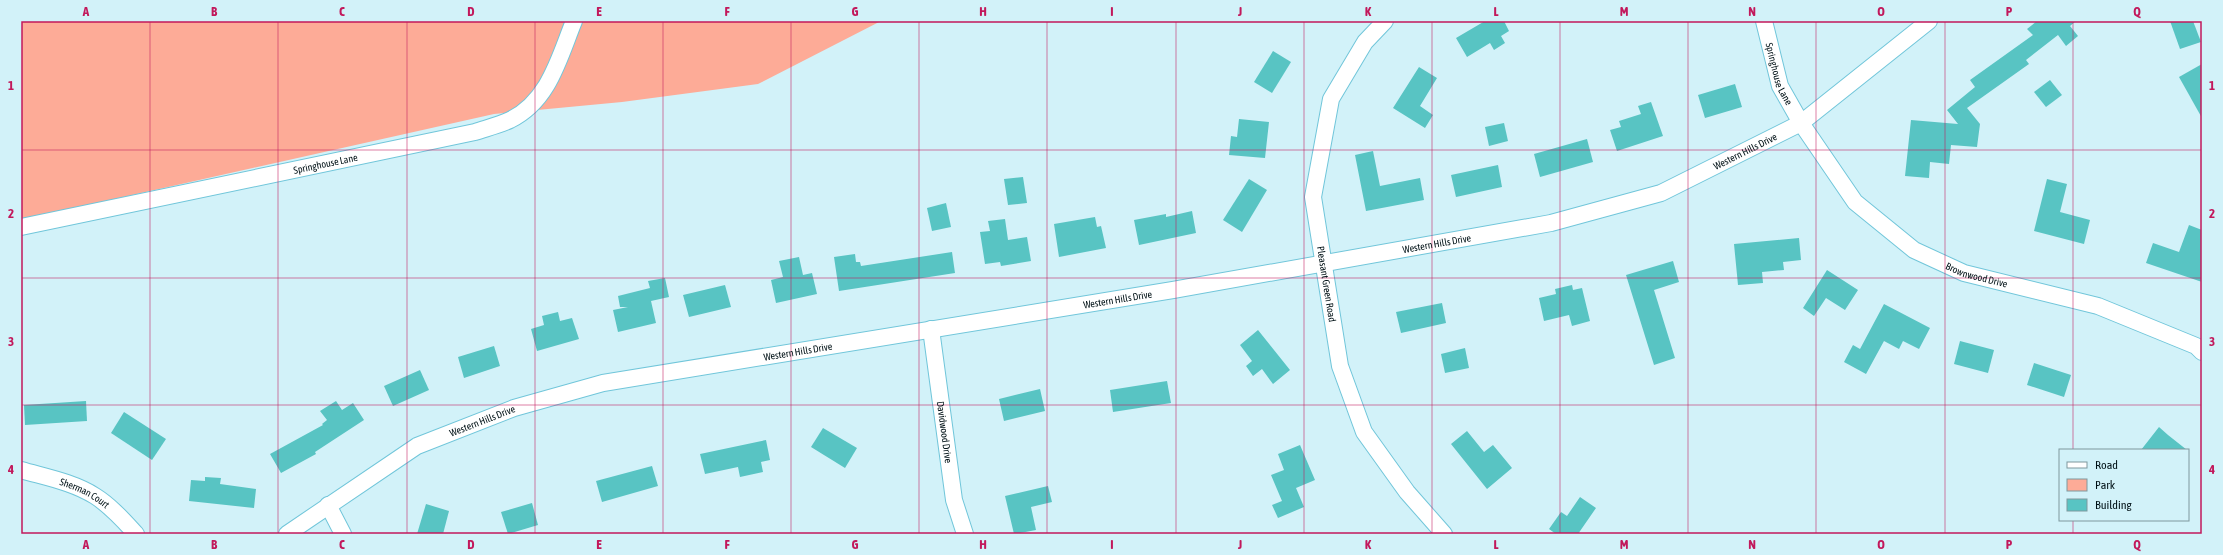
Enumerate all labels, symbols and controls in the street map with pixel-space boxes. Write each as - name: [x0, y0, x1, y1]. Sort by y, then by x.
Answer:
- text: A: [82, 4, 90, 19]
- text: B: [211, 4, 218, 19]
- text: C: [339, 4, 345, 19]
- text: D: [467, 4, 475, 19]
- text: E: [596, 4, 602, 19]
- text: F: [724, 4, 730, 19]
- text: G: [852, 4, 859, 19]
- text: H: [979, 4, 987, 19]
- text: I: [1110, 4, 1114, 19]
- text: J: [1237, 4, 1242, 19]
- text: K: [1365, 4, 1372, 19]
- text: L: [1493, 4, 1499, 19]
- text: M: [1620, 4, 1629, 19]
- text: N: [1748, 4, 1756, 19]
- text: O: [1877, 4, 1885, 19]
- text: P: [2006, 4, 2013, 19]
- text: Q: [2133, 4, 2141, 19]
- street label: Springhouse Lane: [1764, 42, 1795, 107]
- text: 1: [8, 78, 14, 93]
- text: 1: [2209, 78, 2215, 93]
- street label: Western Hills Drive: [1712, 131, 1779, 172]
- street label: Springhouse Lane: [292, 152, 359, 176]
- text: 2: [8, 206, 14, 221]
- text: 2: [2209, 206, 2215, 221]
- street label: Western Hills Drive: [1402, 232, 1472, 255]
- street label: Pleasant Green Road: [1315, 245, 1338, 323]
- street label: Brownwood Drive: [1944, 260, 2009, 290]
- street label: Western Hills Drive: [1083, 288, 1153, 311]
- text: 3: [8, 334, 14, 349]
- text: 3: [2209, 334, 2215, 349]
- street label: Western Hills Drive: [763, 341, 833, 363]
- street label: Davidwood Drive: [935, 401, 954, 464]
- street label: Western Hills Drive: [448, 403, 517, 439]
- legend: [2059, 449, 2189, 521]
- text: Road: [2095, 458, 2118, 472]
- text: 4: [7, 462, 14, 477]
- text: 4: [2208, 462, 2215, 477]
- street label: Sherman Court: [58, 476, 112, 510]
- text: Park: [2095, 478, 2116, 492]
- text: Building: [2095, 498, 2133, 512]
- text: A: [82, 537, 90, 552]
- text: B: [211, 537, 218, 552]
- text: C: [339, 537, 345, 552]
- text: D: [467, 537, 475, 552]
- text: E: [596, 537, 602, 552]
- text: F: [724, 537, 730, 552]
- text: G: [852, 537, 859, 552]
- text: H: [979, 537, 987, 552]
- text: I: [1110, 537, 1114, 552]
- text: J: [1237, 537, 1242, 552]
- text: K: [1365, 537, 1372, 552]
- text: L: [1493, 537, 1499, 552]
- text: M: [1620, 537, 1629, 552]
- text: N: [1748, 537, 1756, 552]
- text: O: [1877, 537, 1885, 552]
- text: P: [2006, 537, 2013, 552]
- text: Q: [2133, 537, 2141, 552]

